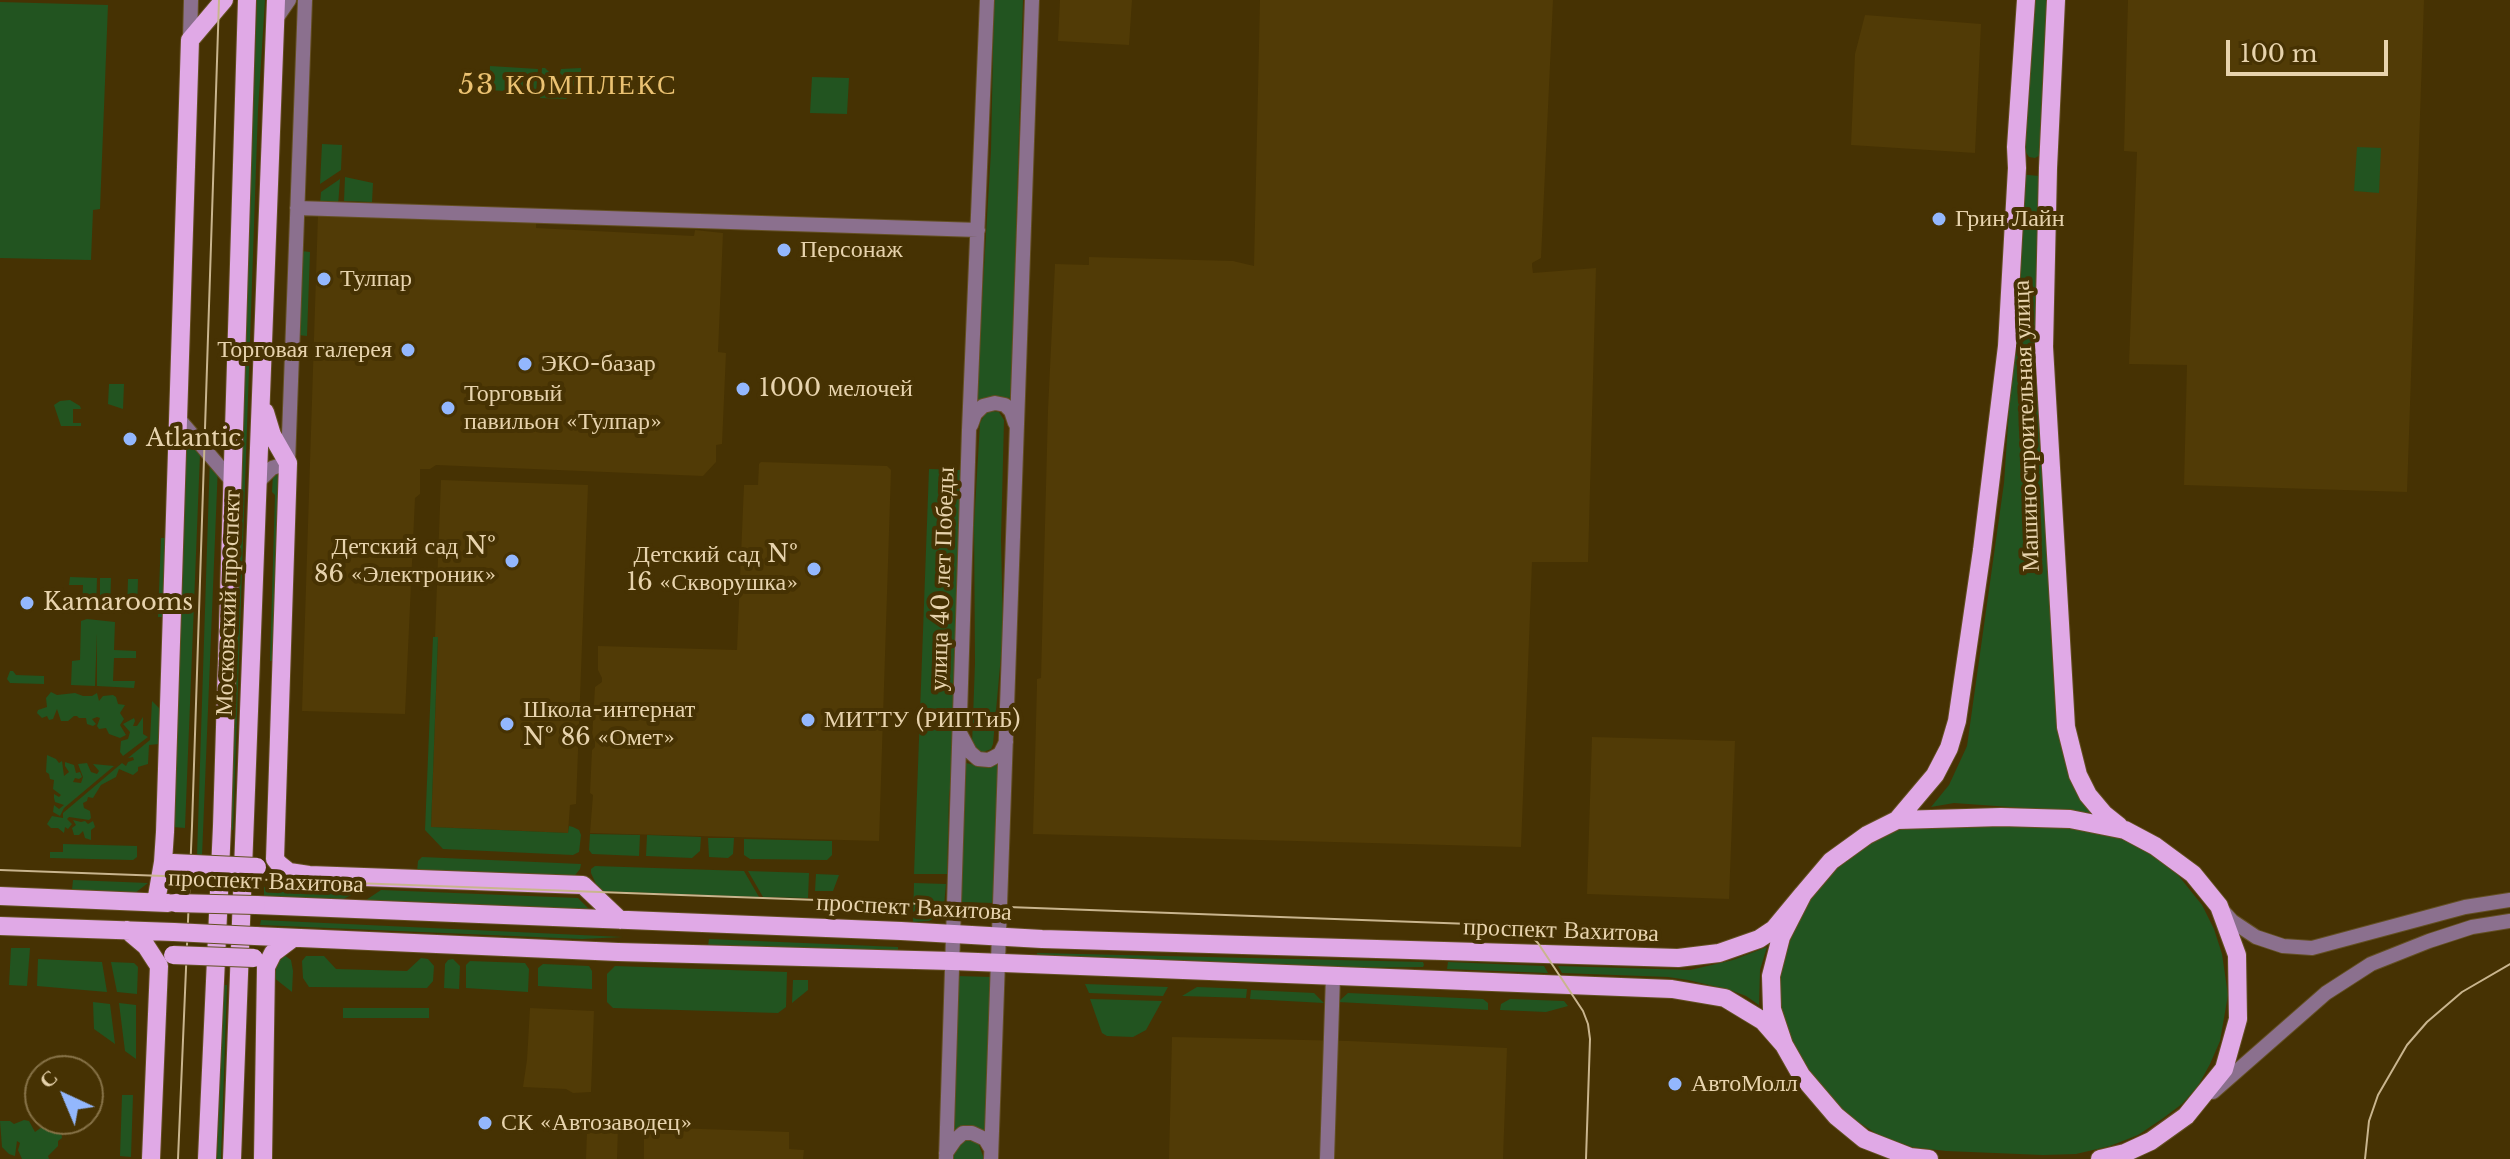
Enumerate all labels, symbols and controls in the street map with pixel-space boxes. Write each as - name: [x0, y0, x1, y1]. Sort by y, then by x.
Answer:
- scale bar: [2230, 24, 2392, 74]
- text: 100 m: [2240, 39, 2318, 68]
- district label: 53 КОМПЛЕКС: [458, 69, 678, 103]
- place label: Грин Лайн: [1955, 205, 2065, 233]
- marker: Грин Лайн: [1930, 210, 1948, 228]
- place label: Персонаж: [800, 236, 903, 264]
- marker: Персонаж: [775, 241, 793, 259]
- place label: Тулпар: [340, 265, 412, 293]
- marker: Тулпар: [315, 270, 333, 288]
- street label: Машиностроительная улица: [2008, 280, 2046, 572]
- place label: Торговая галерея: [217, 336, 392, 364]
- marker: Торговая галерея: [399, 341, 417, 359]
- place label: ЭКО-базар: [541, 350, 656, 378]
- marker: ЭКО-базар: [516, 355, 534, 373]
- place label: 1000 мелочей: [759, 375, 913, 403]
- place label: Торговый павильон «Тулпар»: [464, 380, 662, 436]
- marker: 1000 мелочей: [734, 380, 752, 398]
- marker: Торговый павильон «Тулпар»: [439, 399, 457, 417]
- place label: Atlantic: [146, 425, 241, 453]
- marker: Atlantic: [121, 430, 139, 448]
- street label: улица 40 лет Победы: [925, 467, 961, 691]
- street label: Московский проспект: [211, 490, 247, 716]
- place label: Детский сад № 86 «Электроник»: [314, 533, 496, 589]
- place label: Детский сад № 16 «Скворушка»: [627, 541, 798, 597]
- marker: Детский сад № 86 «Электроник»: [503, 552, 521, 570]
- marker: Детский сад № 16 «Скворушка»: [805, 560, 823, 578]
- place label: Kamarooms: [43, 589, 193, 617]
- marker: Kamarooms: [18, 594, 36, 612]
- place label: Школа-интернат № 86 «Омет»: [523, 696, 695, 752]
- place label: МИТТУ (РИПТиБ): [824, 706, 1021, 734]
- marker: МИТТУ (РИПТиБ): [799, 711, 817, 729]
- marker: Школа-интернат № 86 «Омет»: [498, 715, 516, 733]
- street label: проспект Вахитова: [168, 864, 364, 900]
- street label: проспект Вахитова: [816, 888, 1012, 928]
- street label: проспект Вахитова: [1463, 913, 1659, 949]
- north arrow: [24, 1055, 104, 1135]
- text: С: [33, 1064, 63, 1094]
- place label: АвтоМолл: [1691, 1070, 1798, 1098]
- marker: АвтоМолл: [1666, 1075, 1684, 1093]
- place label: СК «Автозаводец»: [501, 1109, 692, 1137]
- marker: СК «Автозаводец»: [476, 1114, 494, 1132]

